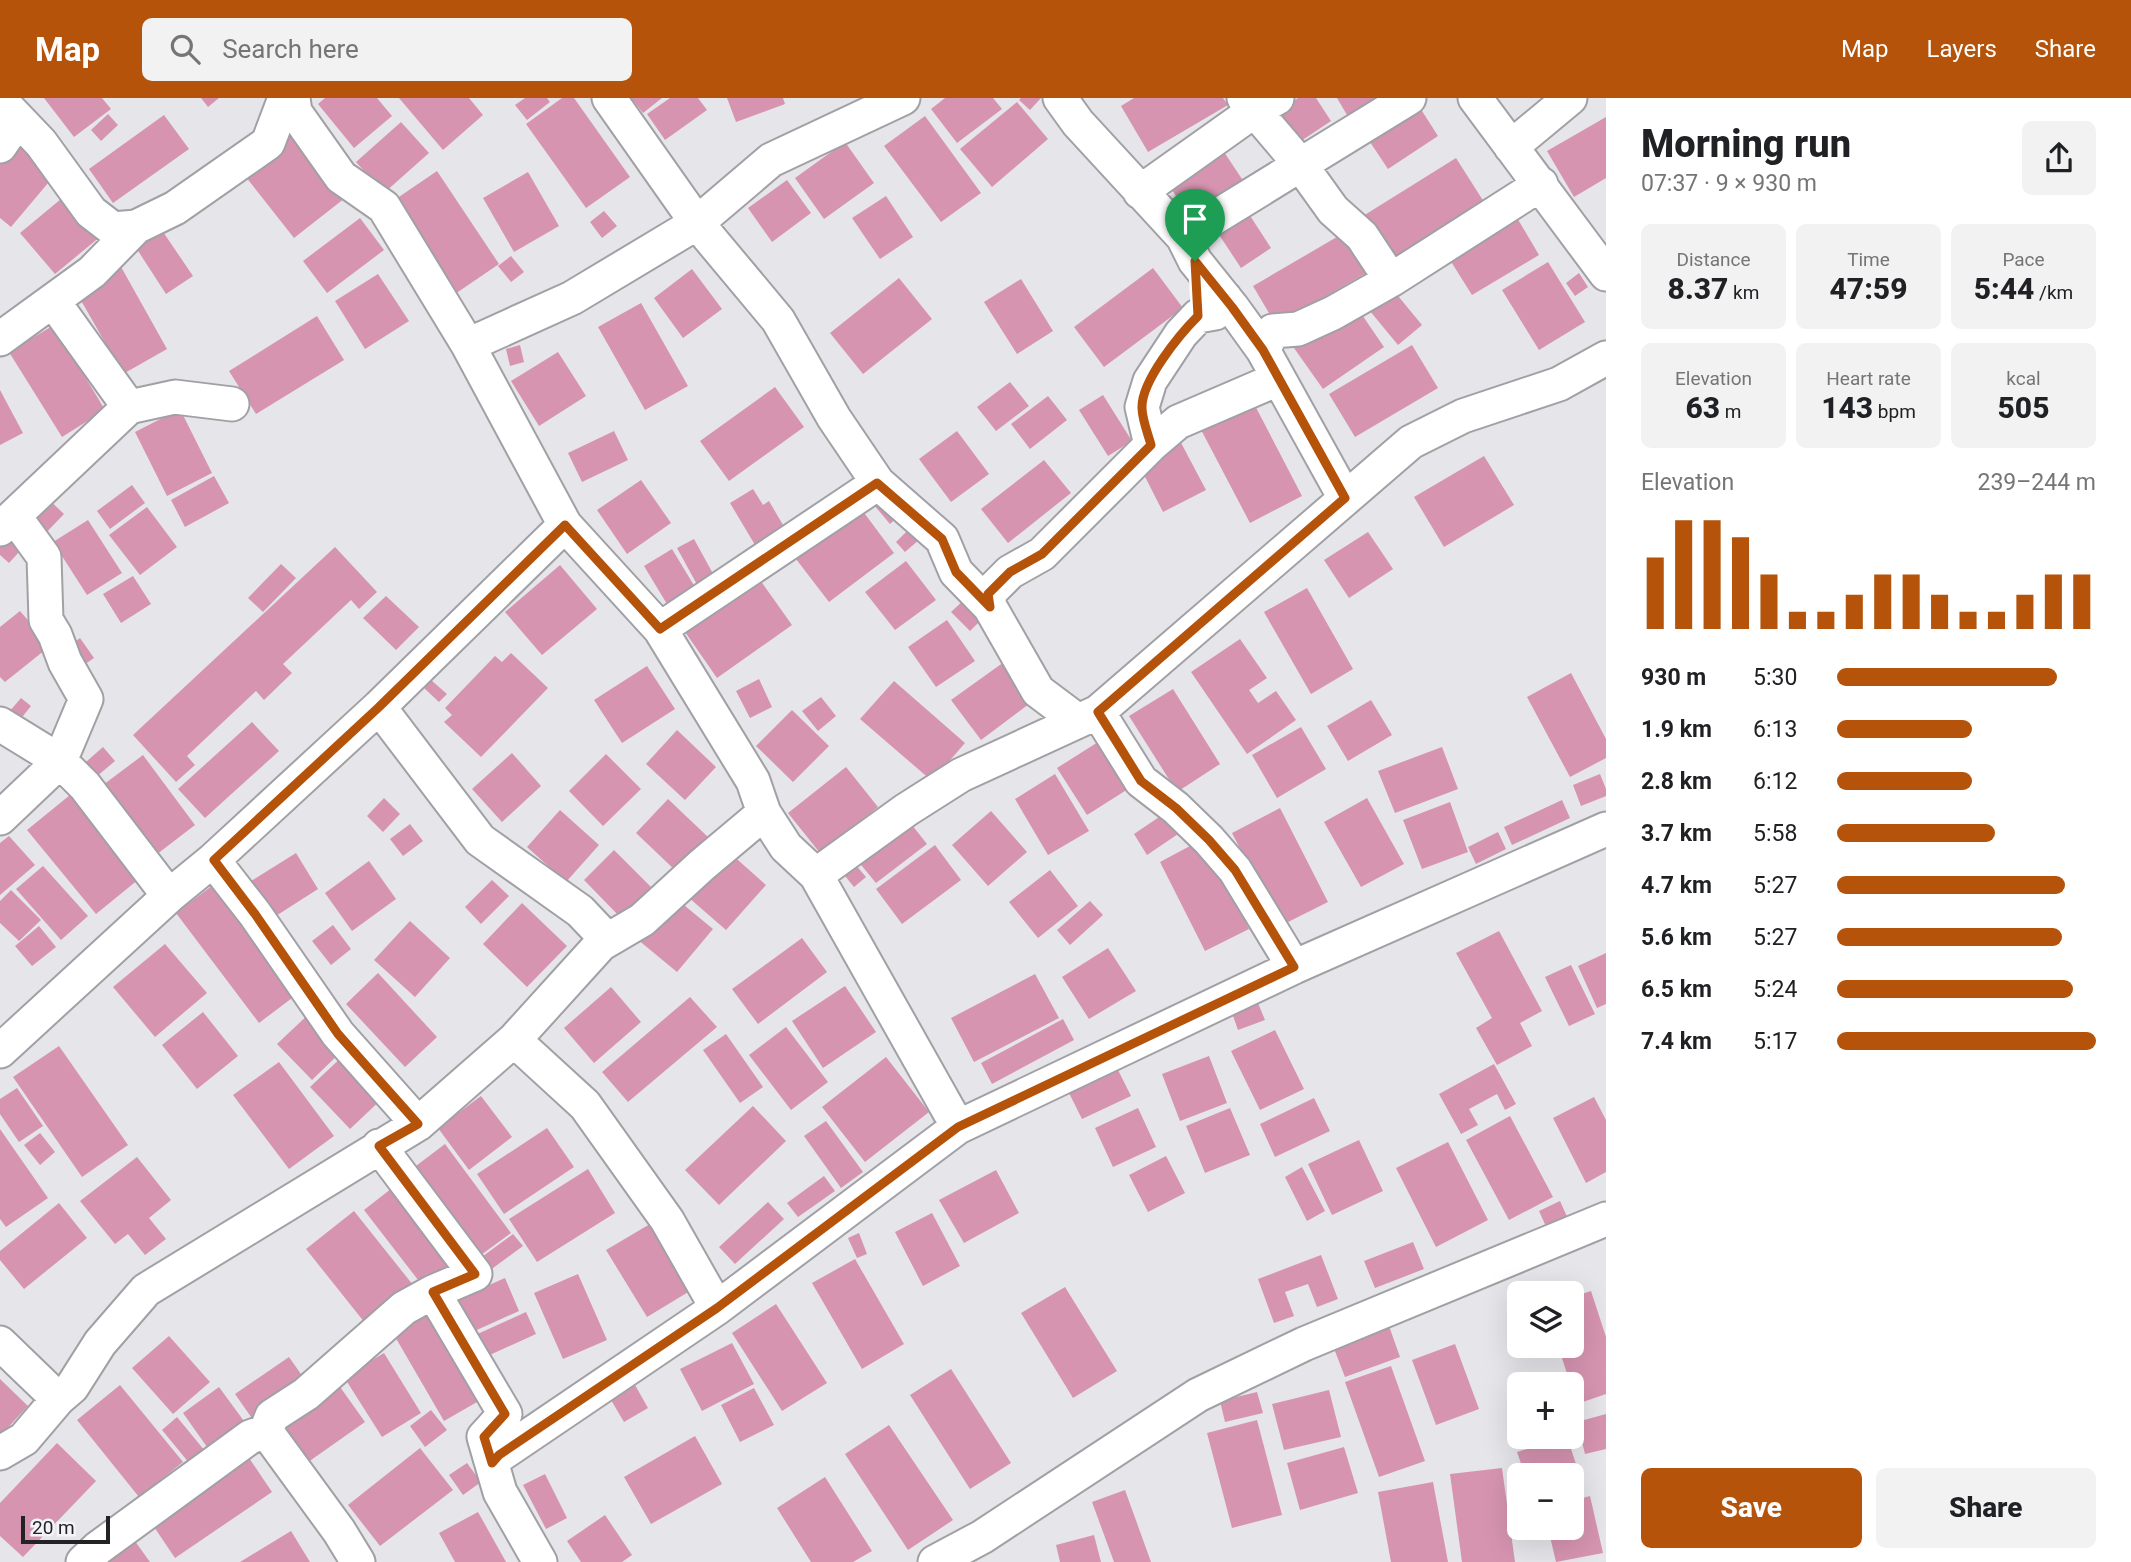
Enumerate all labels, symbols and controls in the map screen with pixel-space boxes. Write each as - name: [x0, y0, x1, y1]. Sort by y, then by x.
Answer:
- search box: [142, 18, 632, 81]
- text: Map: [35, 30, 100, 69]
- icon: search: [166, 30, 204, 68]
- text: Search here: [222, 34, 359, 64]
- text: Map: [1841, 35, 1889, 63]
- text: Layers: [1927, 35, 1997, 63]
- text: Share: [2035, 35, 2096, 63]
- button: share: [2022, 121, 2096, 195]
- text: Morning run: [1641, 122, 1851, 166]
- text: 07:37 · 9 × 930 m: [1641, 170, 1817, 197]
- pin: [1165, 189, 1225, 261]
- icon: arrive: [1176, 200, 1214, 238]
- text: Distance: [1677, 248, 1750, 271]
- text: Time: [1847, 248, 1890, 271]
- text: Pace: [2002, 248, 2045, 271]
- text: 8.37: [1668, 271, 1728, 306]
- text: 47:59: [1830, 271, 1907, 306]
- text: 5:44: [1974, 271, 2034, 306]
- text: km: [1728, 281, 1759, 304]
- text: /km: [2034, 281, 2073, 304]
- text: Elevation: [1675, 367, 1752, 390]
- text: Heart rate: [1826, 367, 1911, 390]
- text: kcal: [2006, 367, 2041, 390]
- text: 63: [1686, 390, 1720, 425]
- text: 143: [1821, 390, 1873, 425]
- text: 505: [1998, 390, 2049, 425]
- text: m: [1720, 400, 1741, 423]
- text: bpm: [1873, 400, 1916, 423]
- text: Elevation: [1641, 469, 1734, 496]
- text: 239–244 m: [1977, 469, 2096, 496]
- text: 930 m: [1641, 664, 1706, 691]
- text: 5:30: [1753, 664, 1797, 691]
- text: 1.9 km: [1641, 716, 1712, 743]
- text: 6:13: [1753, 716, 1797, 743]
- text: 2.8 km: [1641, 768, 1712, 795]
- text: 6:12: [1753, 768, 1797, 795]
- text: 3.7 km: [1641, 820, 1712, 847]
- text: 5:58: [1753, 820, 1797, 847]
- text: 4.7 km: [1641, 872, 1712, 899]
- text: 5:27: [1753, 872, 1797, 899]
- text: 5.6 km: [1641, 924, 1712, 951]
- text: 5:27: [1753, 924, 1797, 951]
- text: 6.5 km: [1641, 976, 1712, 1003]
- text: 5:24: [1753, 976, 1797, 1003]
- text: 7.4 km: [1641, 1028, 1712, 1055]
- text: 5:17: [1753, 1028, 1797, 1055]
- map controls: [1507, 1281, 1584, 1540]
- button: layers: [1507, 1281, 1584, 1358]
- button: +: [1507, 1372, 1584, 1449]
- button: −: [1507, 1463, 1584, 1540]
- button: Save: [1641, 1468, 1862, 1548]
- button: Share: [1876, 1468, 2096, 1548]
- scale bar: [21, 1513, 110, 1545]
- text: 20 m: [32, 1516, 75, 1539]

